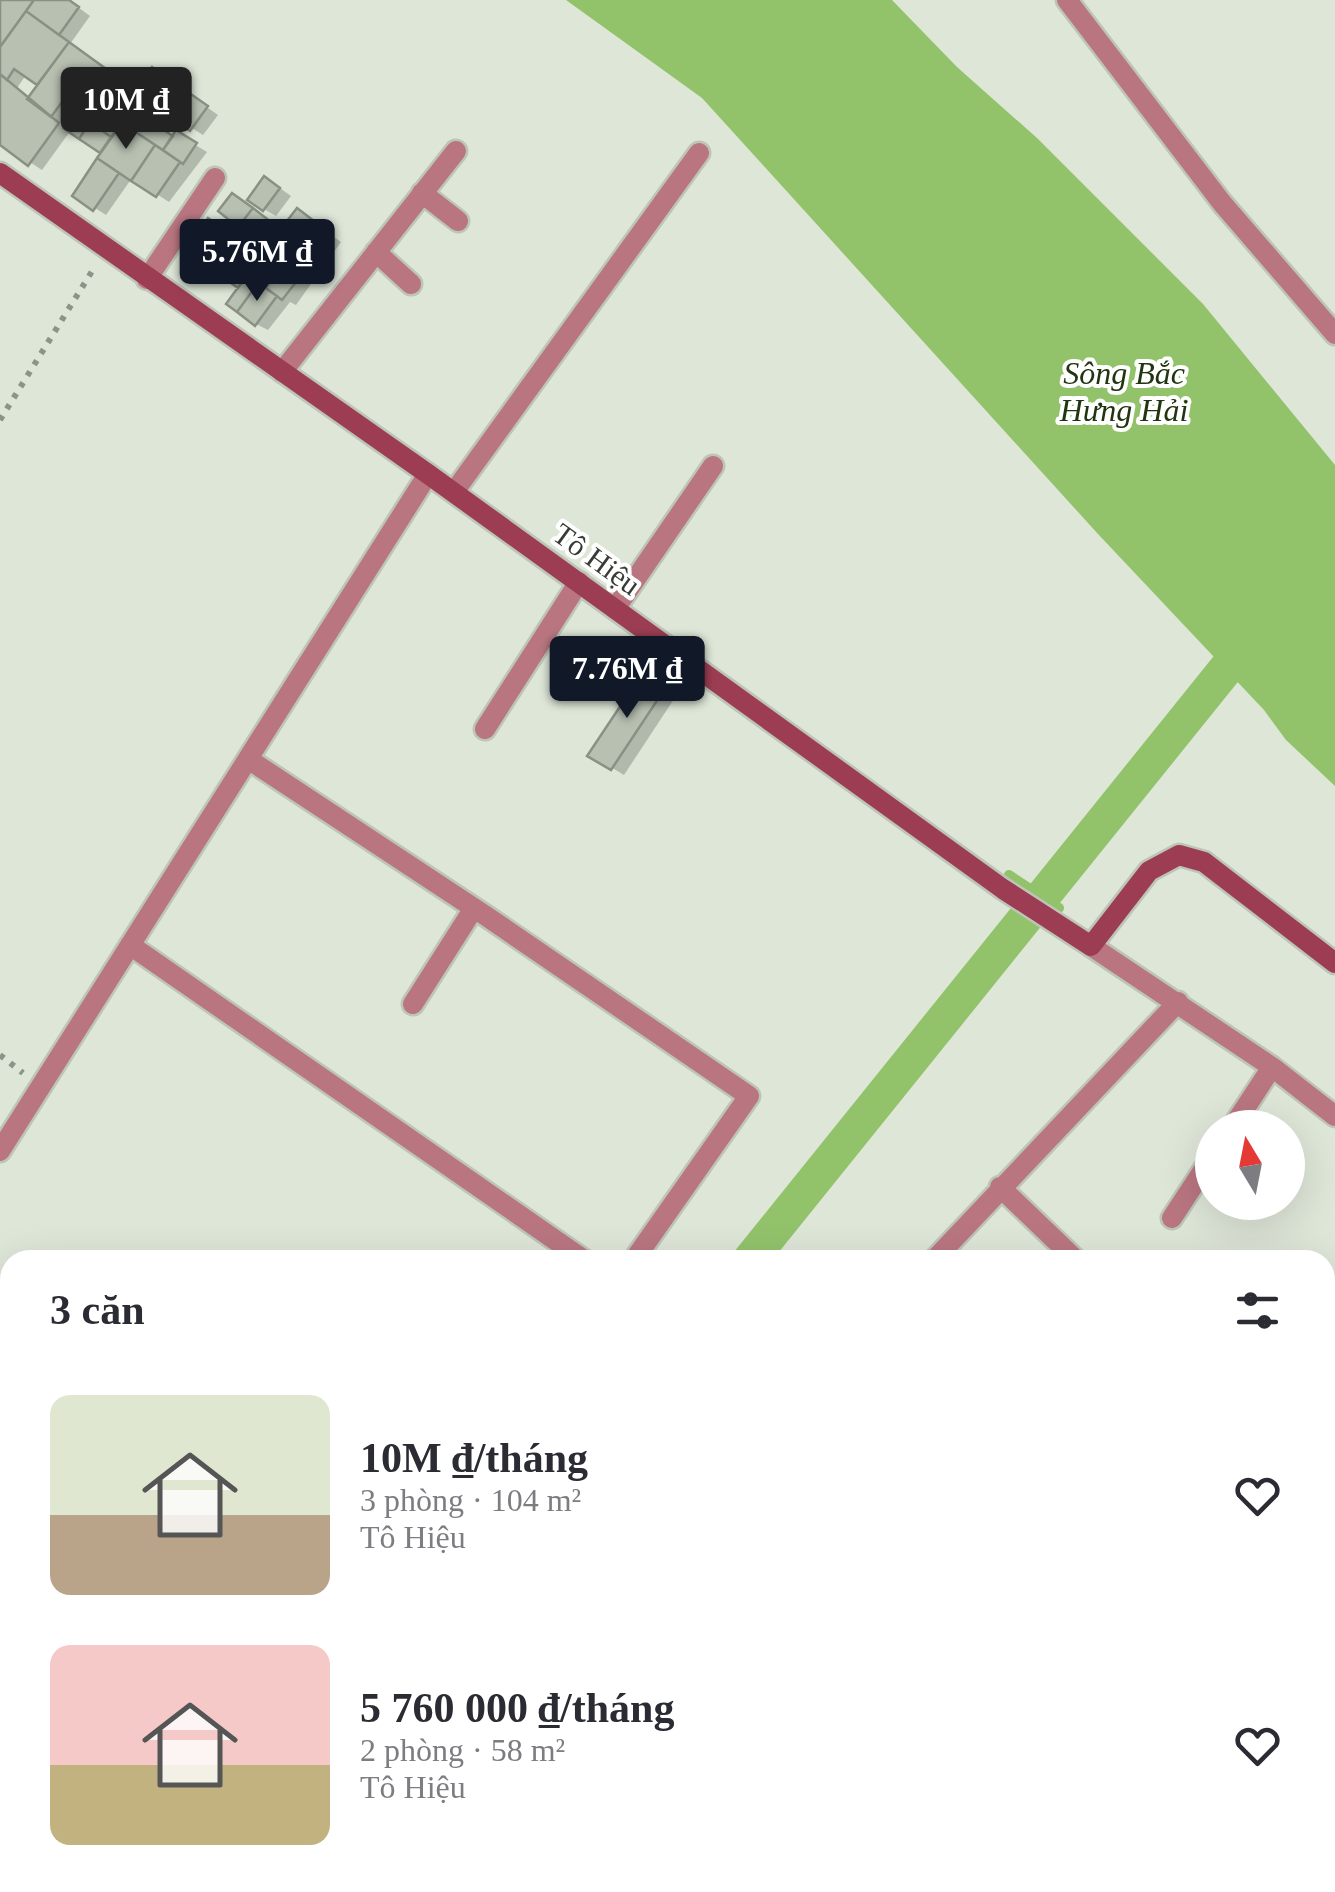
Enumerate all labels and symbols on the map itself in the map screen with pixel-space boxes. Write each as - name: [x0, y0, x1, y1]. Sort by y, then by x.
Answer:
- pin: 10M ₫: [56, 67, 196, 152]
- pin: 5.76M ₫: [165, 219, 349, 304]
- water label: Sông Bắc Hưng Hải: [1059, 355, 1188, 428]
- street label: Tô Hiệu: [547, 517, 647, 601]
- pin: 7.76M ₫: [535, 636, 719, 721]
- north arrow: [1195, 1110, 1305, 1220]

